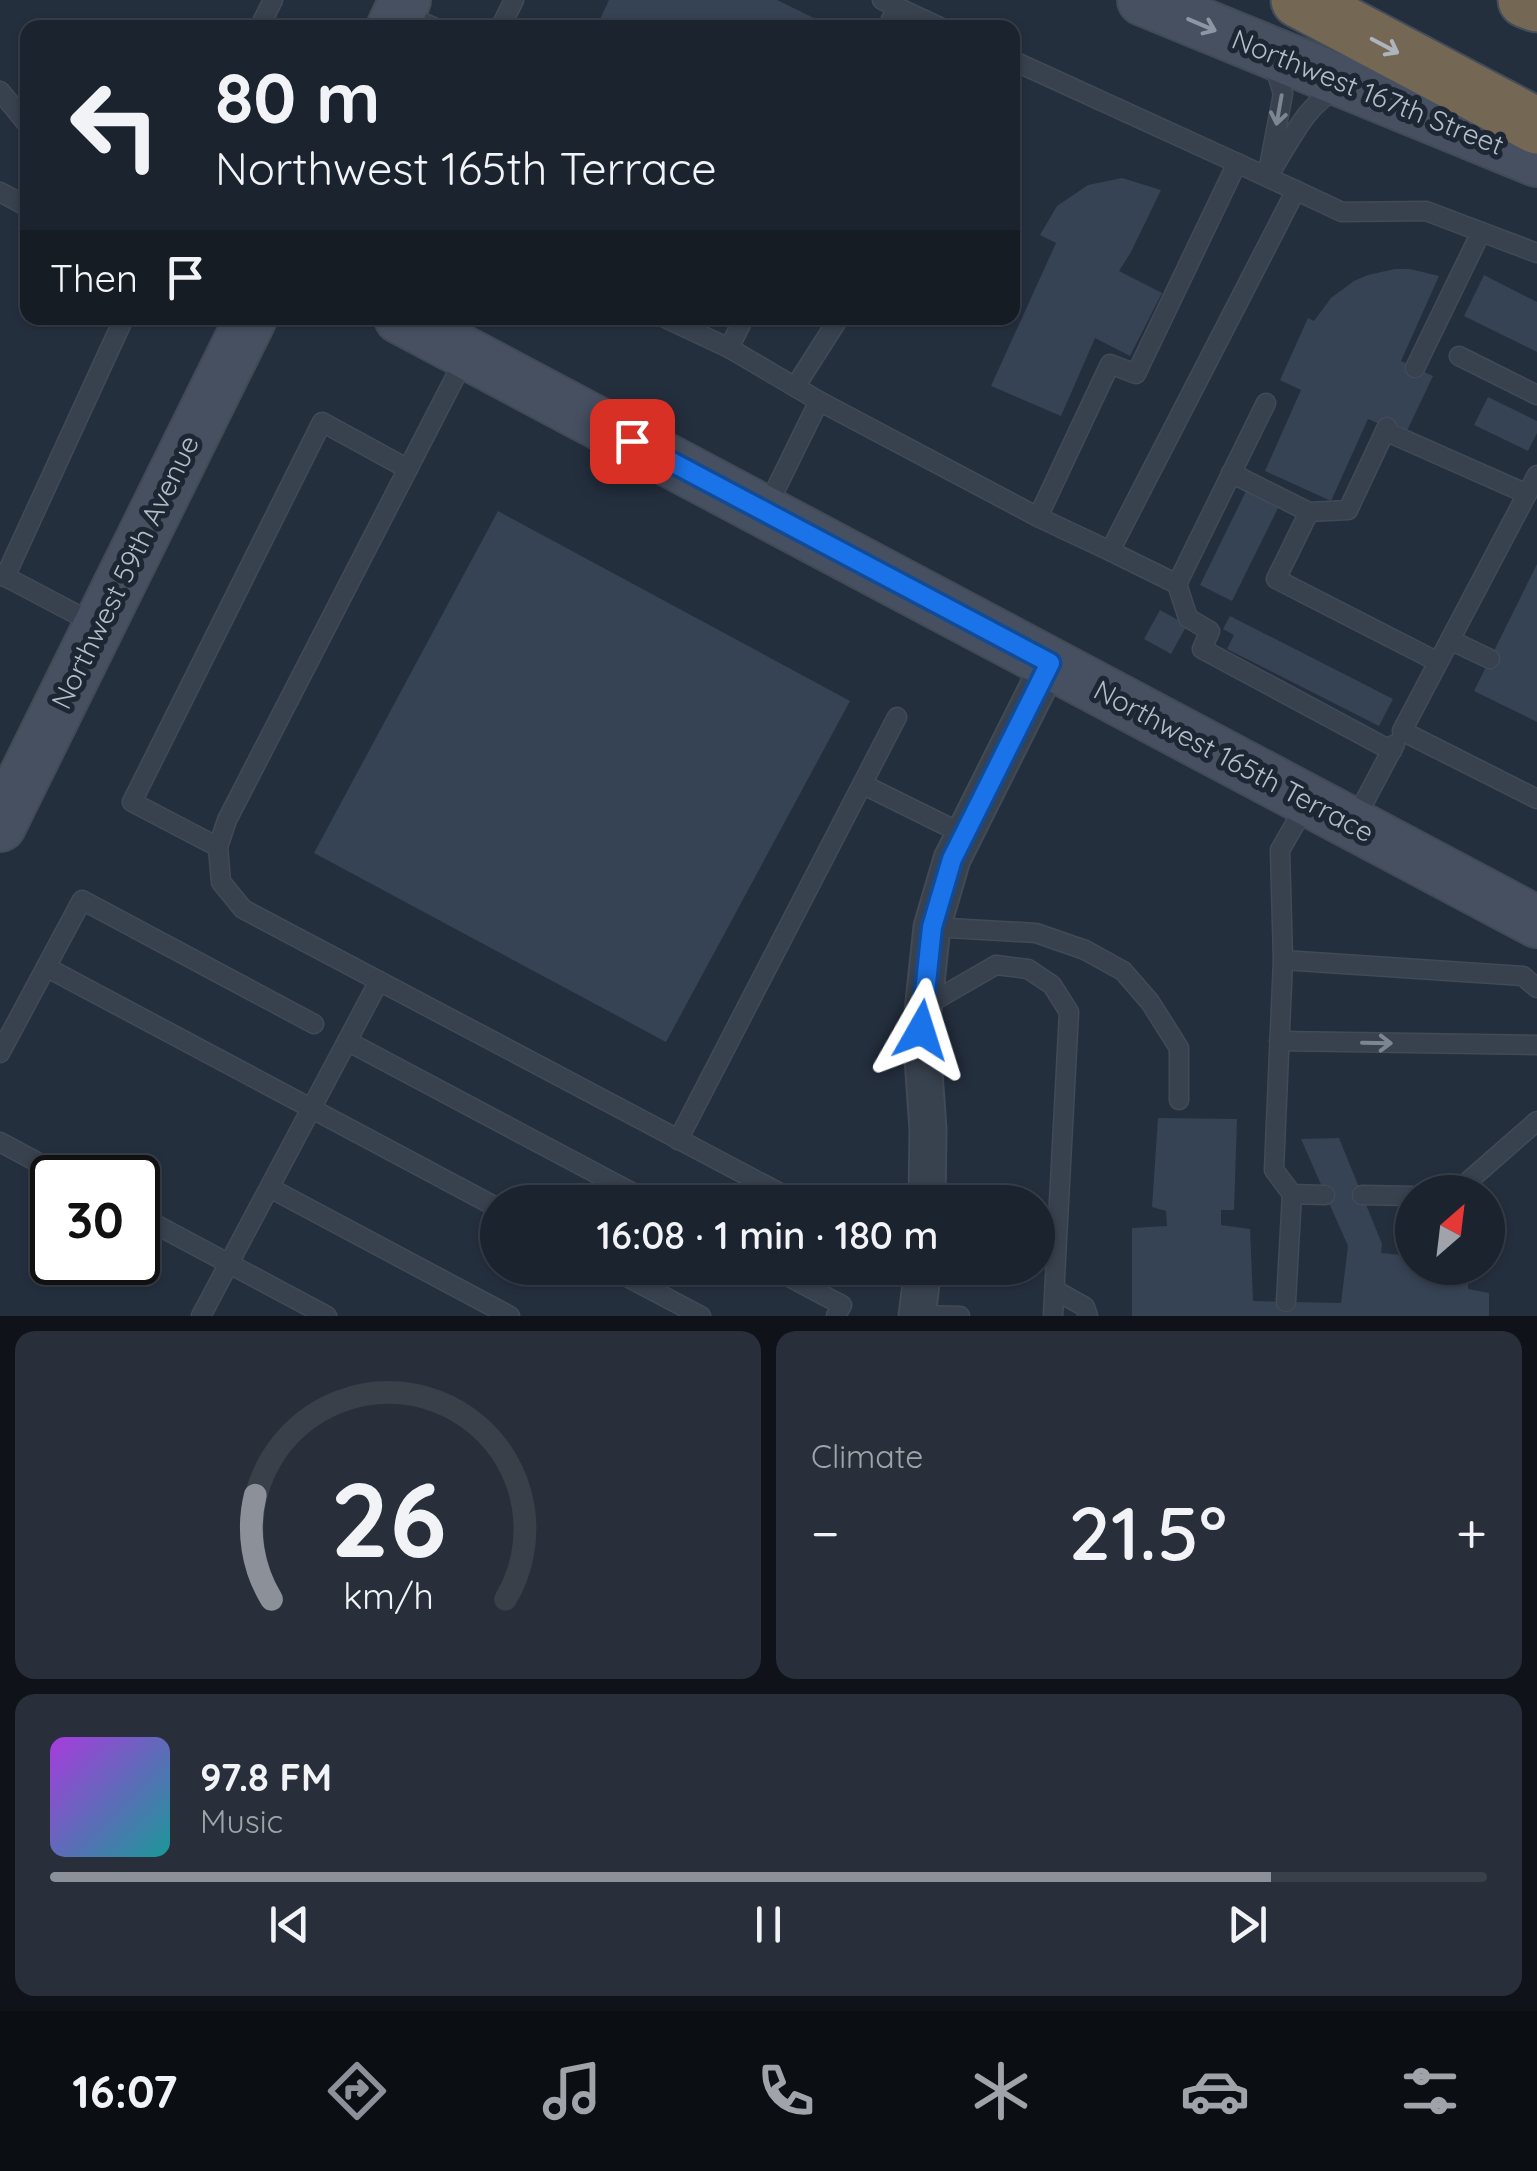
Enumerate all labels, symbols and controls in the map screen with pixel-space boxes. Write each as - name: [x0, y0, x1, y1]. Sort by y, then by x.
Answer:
- one-way arrow: [1186, 17, 1216, 35]
- street label: Northwest 167th Street: [1227, 21, 1509, 162]
- one-way arrow: [1370, 37, 1400, 56]
- text: 80 m: [215, 53, 380, 141]
- icon: left: [50, 60, 180, 190]
- one-way arrow: [1269, 94, 1288, 126]
- text: Northwest 165th Terrace: [215, 140, 717, 196]
- icon: arrive: [158, 250, 213, 305]
- text: Then: [50, 254, 138, 302]
- pin: [590, 399, 675, 484]
- icon: arrive: [605, 414, 660, 469]
- street label: Northwest 59th Avenue: [43, 429, 206, 714]
- street label: Northwest 165th Terrace: [1088, 672, 1380, 849]
- position arrow: [869, 978, 973, 1082]
- one-way arrow: [1360, 1033, 1392, 1052]
- speed limit sign: 30: [30, 1155, 160, 1285]
- north arrow: [1395, 1175, 1505, 1285]
- map controls: [1395, 1175, 1505, 1285]
- text: 16:08 · 1 min · 180 m: [597, 1211, 938, 1259]
- text: Climate: [811, 1436, 923, 1476]
- text: 26: [330, 1453, 446, 1583]
- text: 21.5°: [1069, 1485, 1227, 1579]
- text: −: [811, 1498, 840, 1567]
- text: +: [1456, 1498, 1487, 1567]
- text: km/h: [343, 1573, 433, 1618]
- text: 97.8 FM: [200, 1753, 332, 1801]
- text: Music: [200, 1801, 283, 1841]
- icon: previous: [262, 1897, 317, 1952]
- icon: pause: [741, 1897, 796, 1952]
- icon: next: [1220, 1897, 1275, 1952]
- icon: directions: [322, 2056, 392, 2126]
- icon: music: [537, 2056, 607, 2126]
- icon: phone: [751, 2056, 821, 2126]
- icon: climate: [966, 2056, 1036, 2126]
- icon: car: [1180, 2056, 1250, 2126]
- icon: filters: [1395, 2056, 1465, 2126]
- text: 16:07: [72, 2063, 177, 2119]

